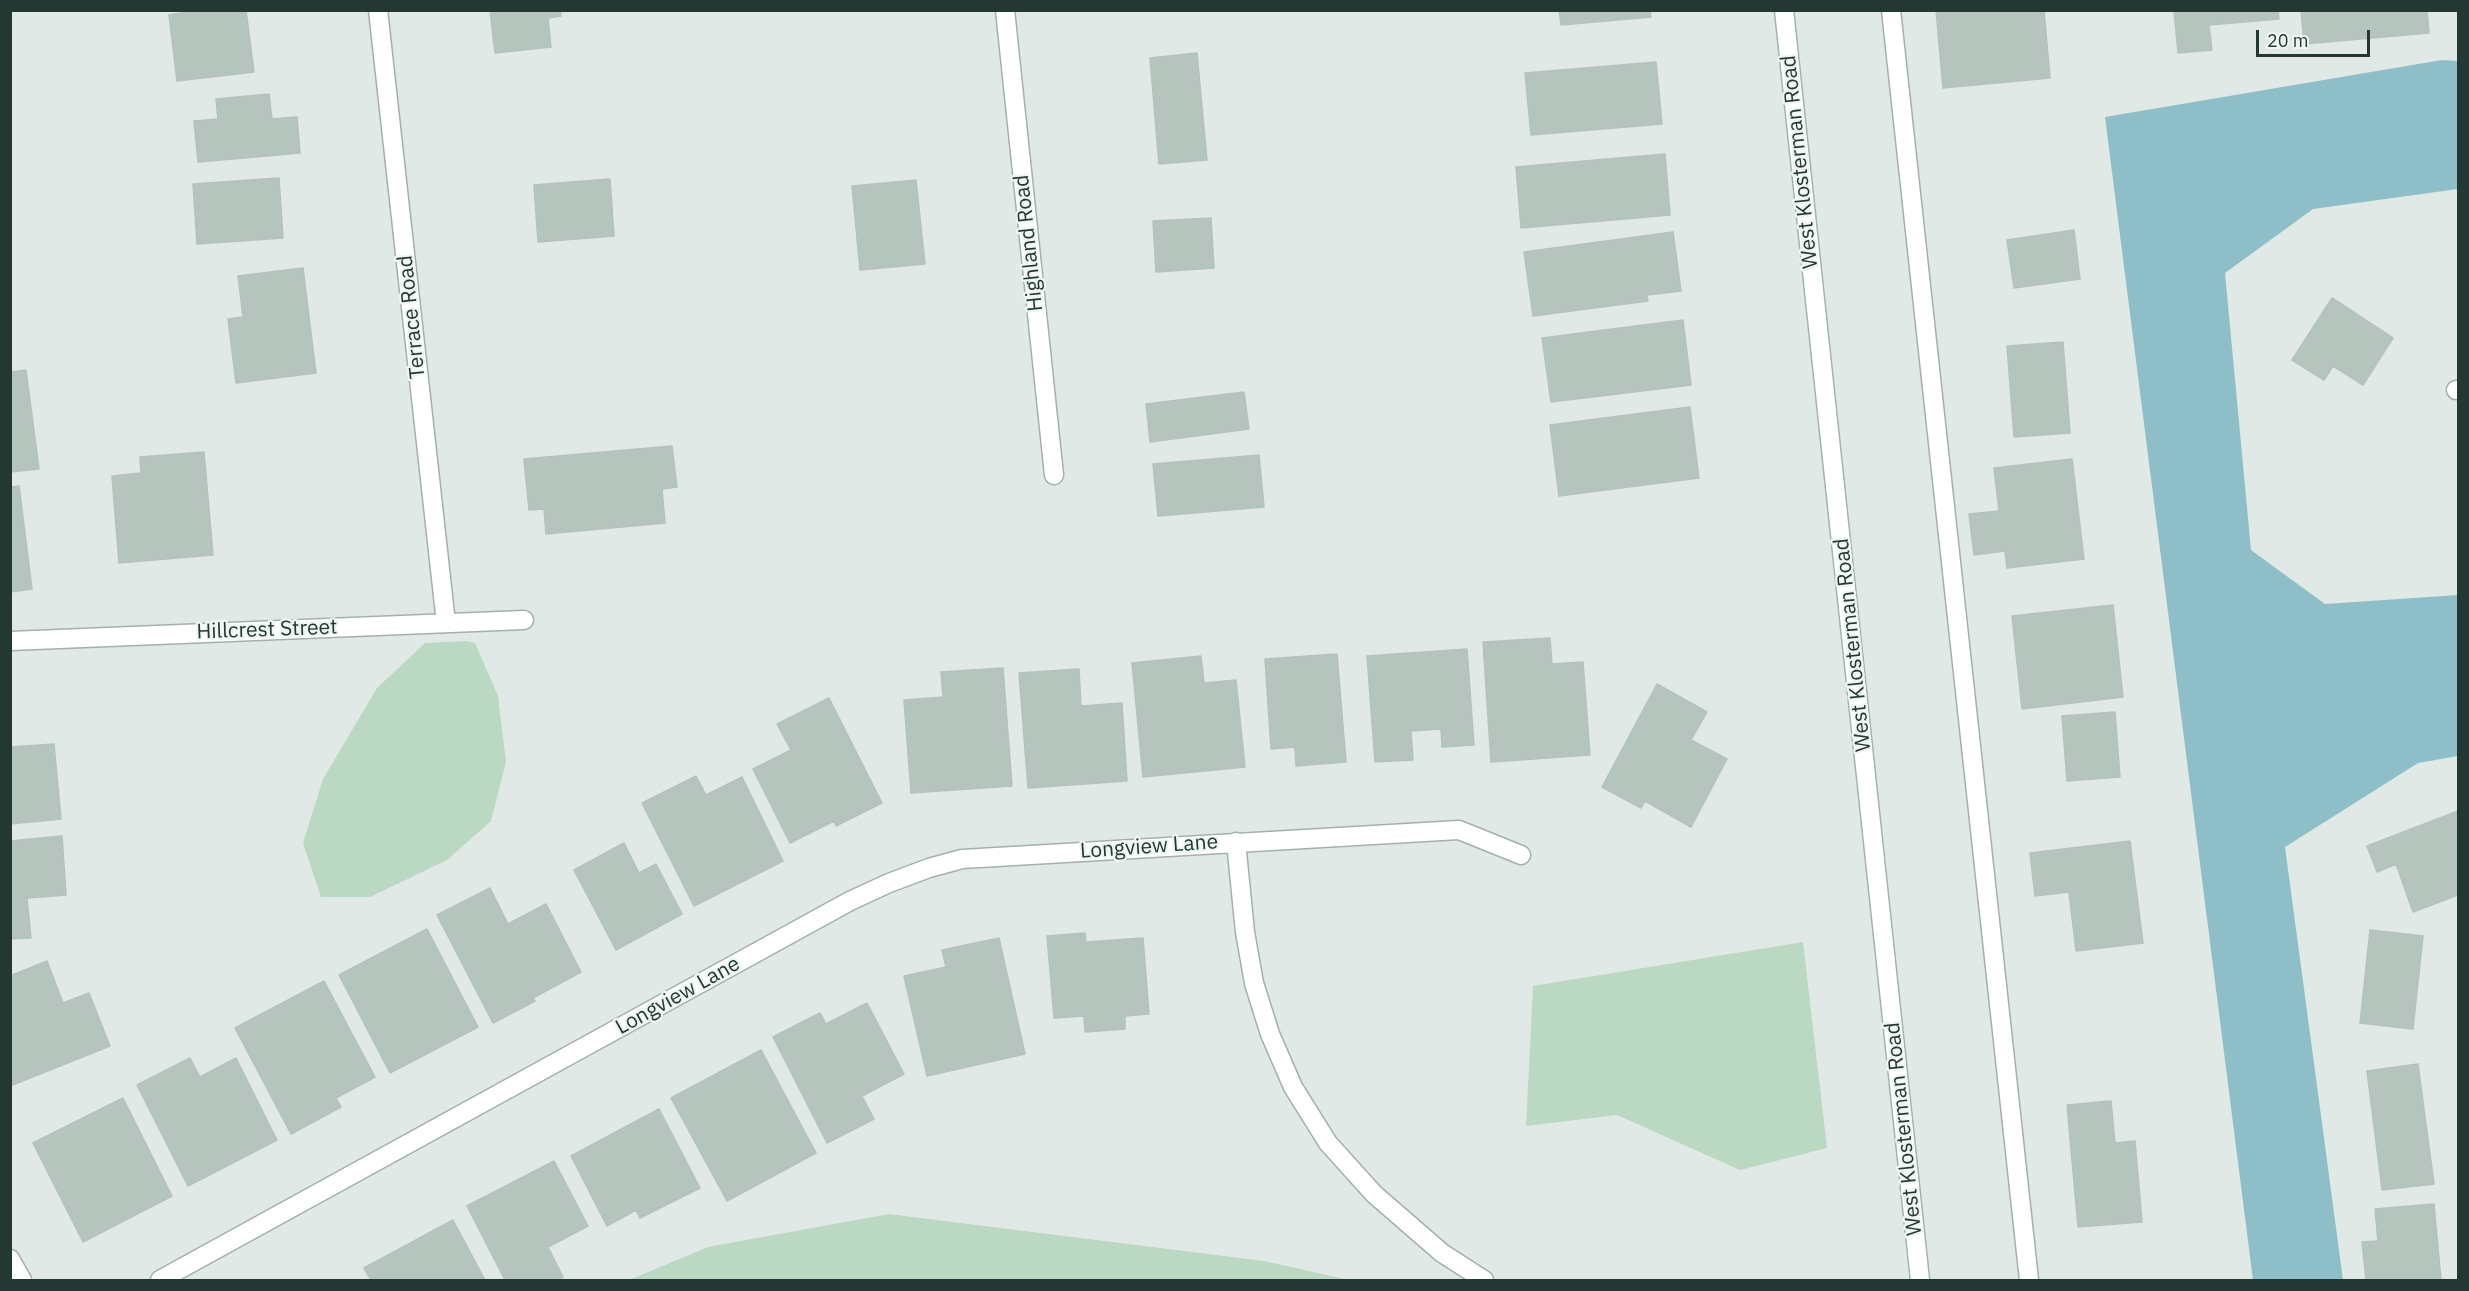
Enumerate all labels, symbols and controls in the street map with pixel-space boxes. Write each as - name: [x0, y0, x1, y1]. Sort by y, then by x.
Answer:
- scale bar: [2259, 18, 2373, 56]
- text: 20 m: [2267, 29, 2309, 52]
- street label: West Klosterman Road: [1776, 54, 1824, 270]
- street label: Highland Road: [1009, 173, 1049, 313]
- street label: Terrace Road: [393, 254, 431, 380]
- street label: West Klosterman Road: [1829, 537, 1877, 753]
- street label: Hillcrest Street: [196, 615, 338, 645]
- street label: Longview Lane: [1079, 830, 1219, 864]
- street label: Longview Lane: [611, 951, 745, 1041]
- street label: West Klosterman Road: [1880, 1021, 1928, 1237]

